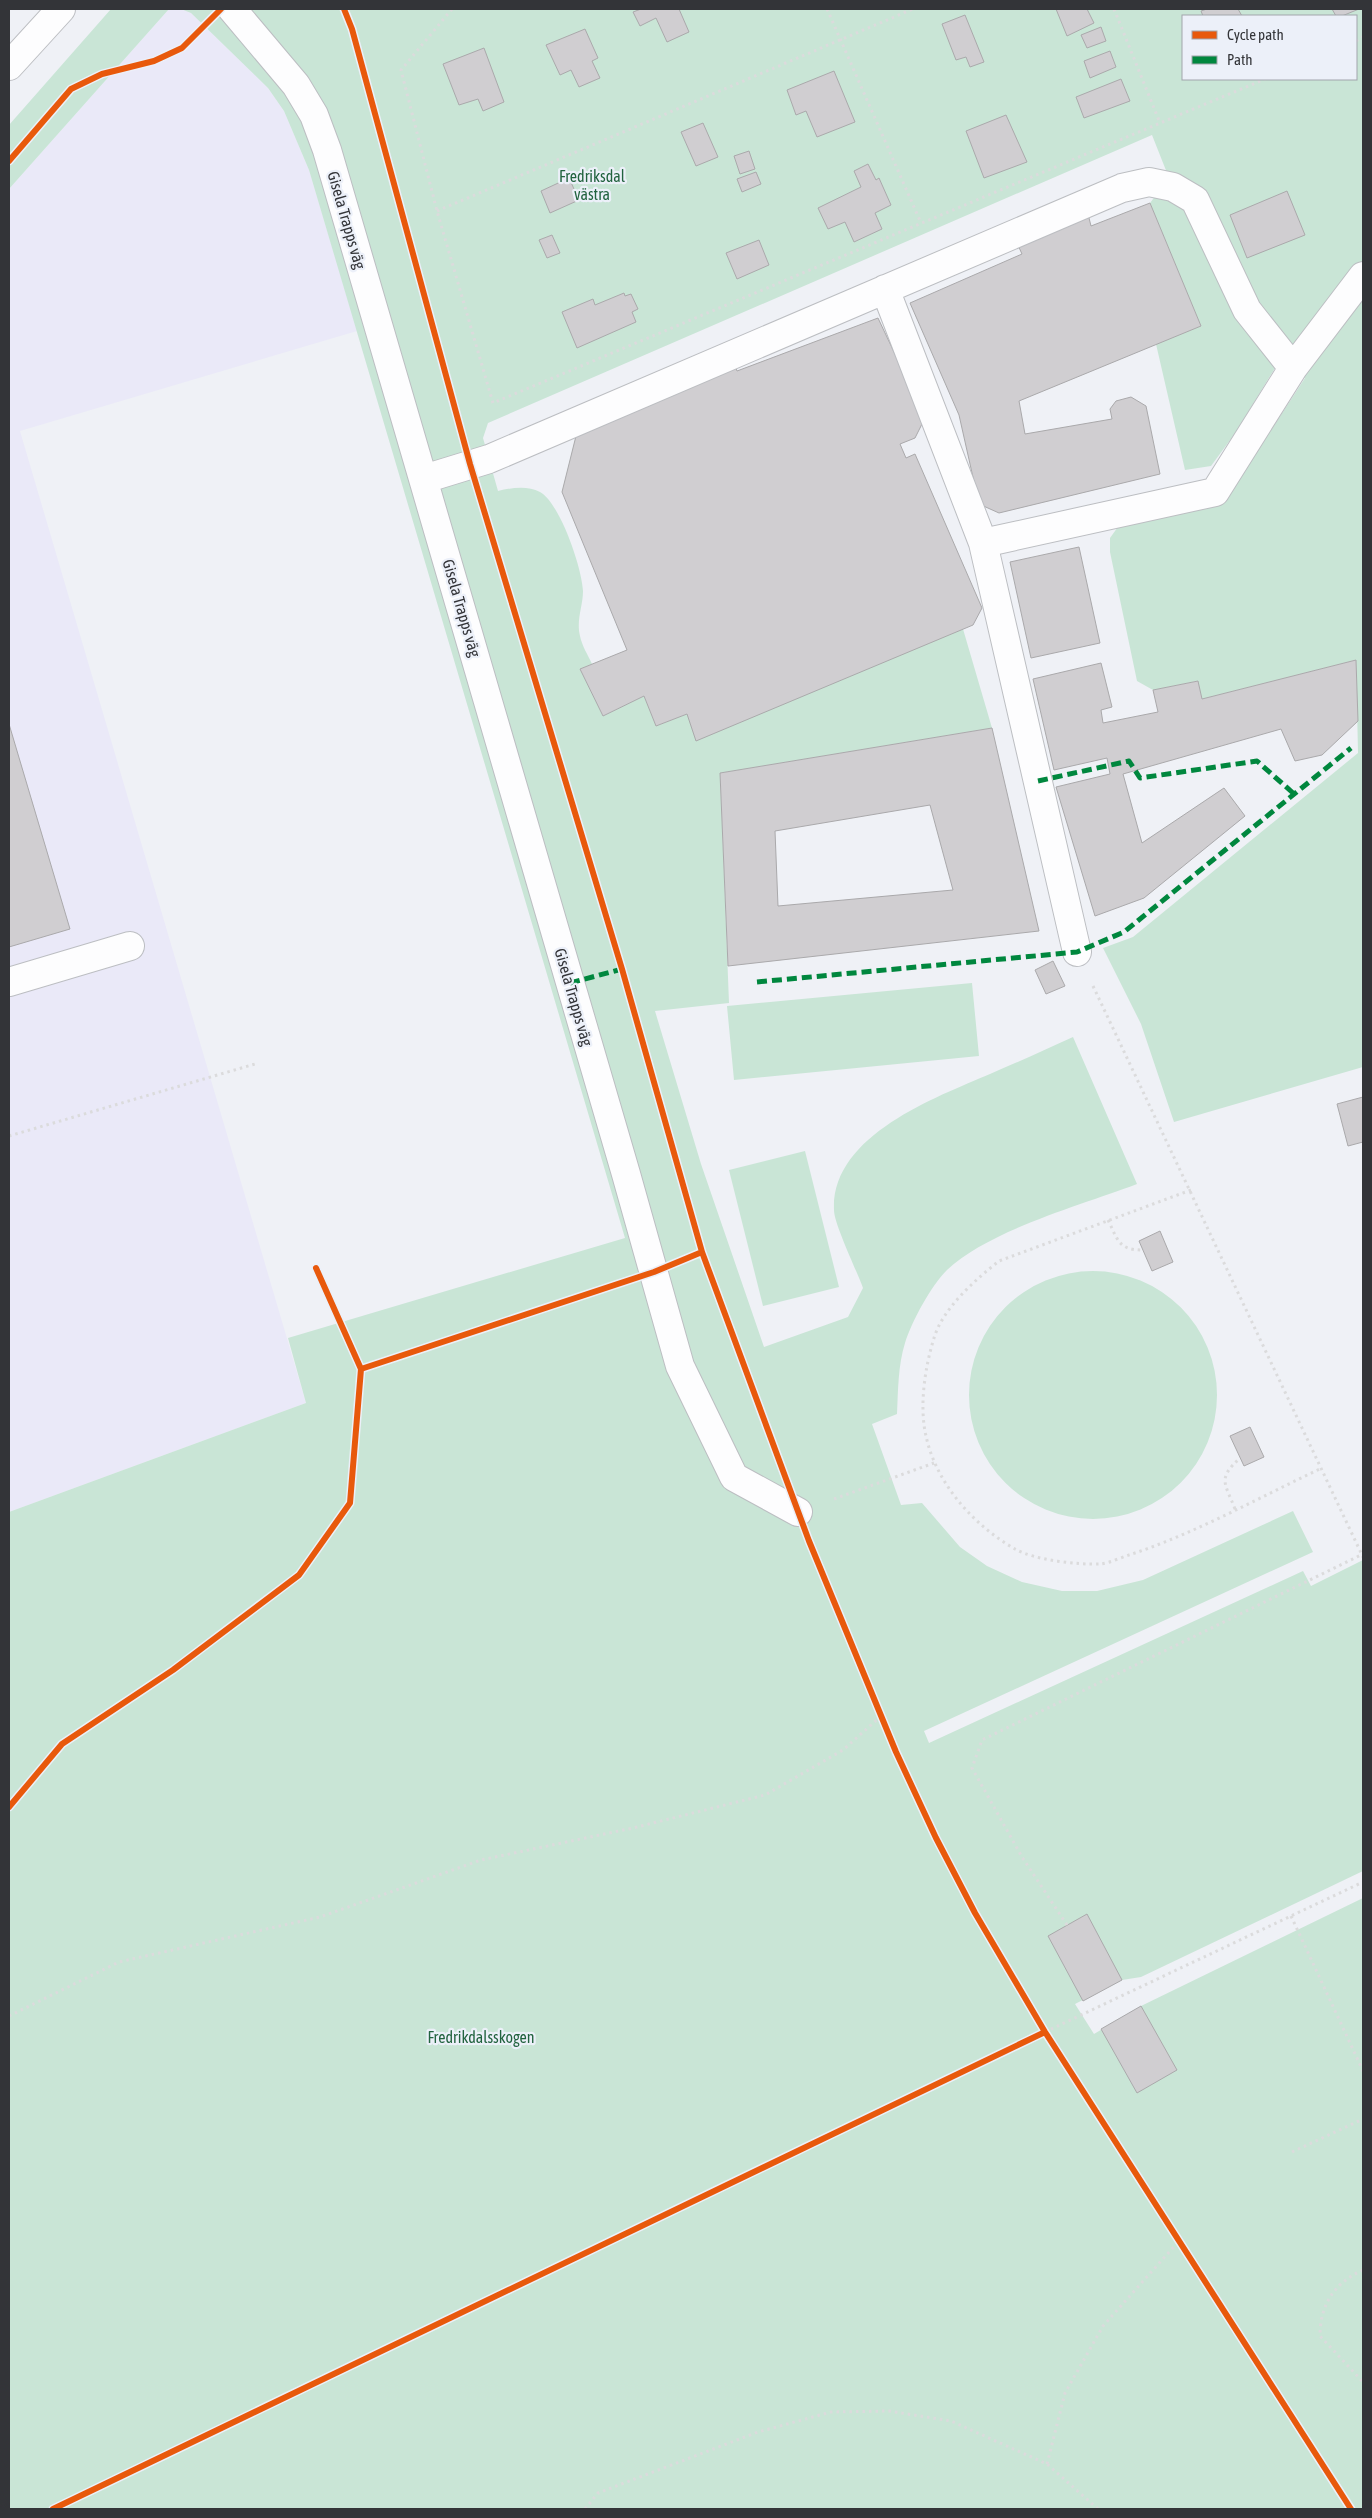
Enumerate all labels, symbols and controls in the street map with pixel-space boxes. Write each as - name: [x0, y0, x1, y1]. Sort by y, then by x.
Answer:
- legend: [1182, 15, 1357, 80]
- text: Cycle path: [1227, 26, 1284, 43]
- text: Path: [1227, 51, 1253, 68]
- park label: Fredriksdal västra: [559, 167, 626, 203]
- street label: Gisela Trapps väg: [324, 169, 370, 271]
- street label: Gisela Trapps väg: [439, 557, 485, 659]
- street label: Gisela Trapps väg: [551, 946, 597, 1048]
- park label: Fredrikdalsskogen: [427, 2028, 535, 2047]

